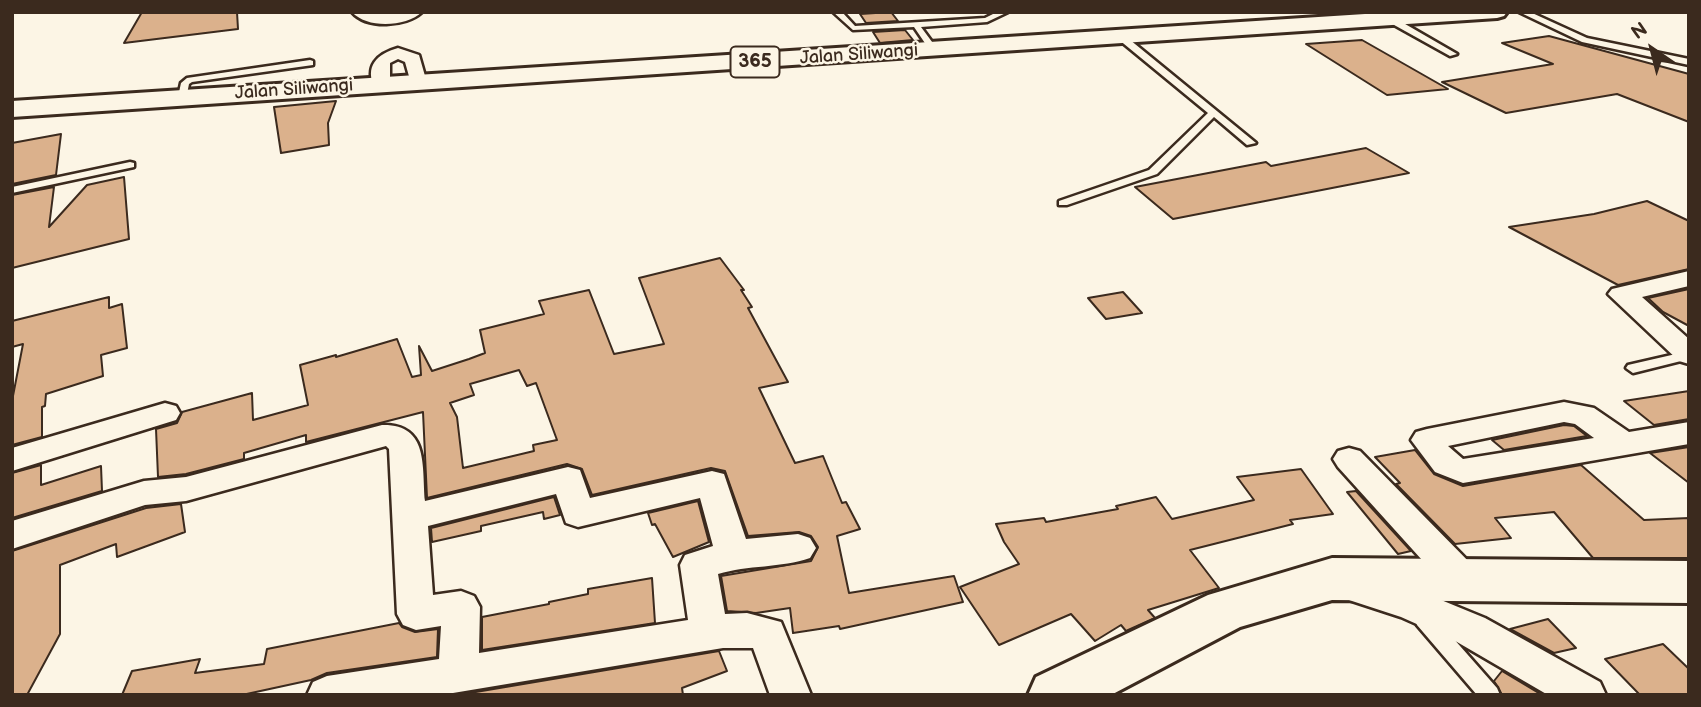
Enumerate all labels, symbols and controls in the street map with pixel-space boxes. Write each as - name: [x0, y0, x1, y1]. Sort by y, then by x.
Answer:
- north arrow: [1617, 14, 1687, 84]
- text: N: [1627, 18, 1652, 45]
- street label: Jalan Siliwangi: [799, 40, 919, 70]
- road number: 365: [730, 46, 780, 78]
- street label: Jalan Siliwangi: [234, 75, 354, 105]

